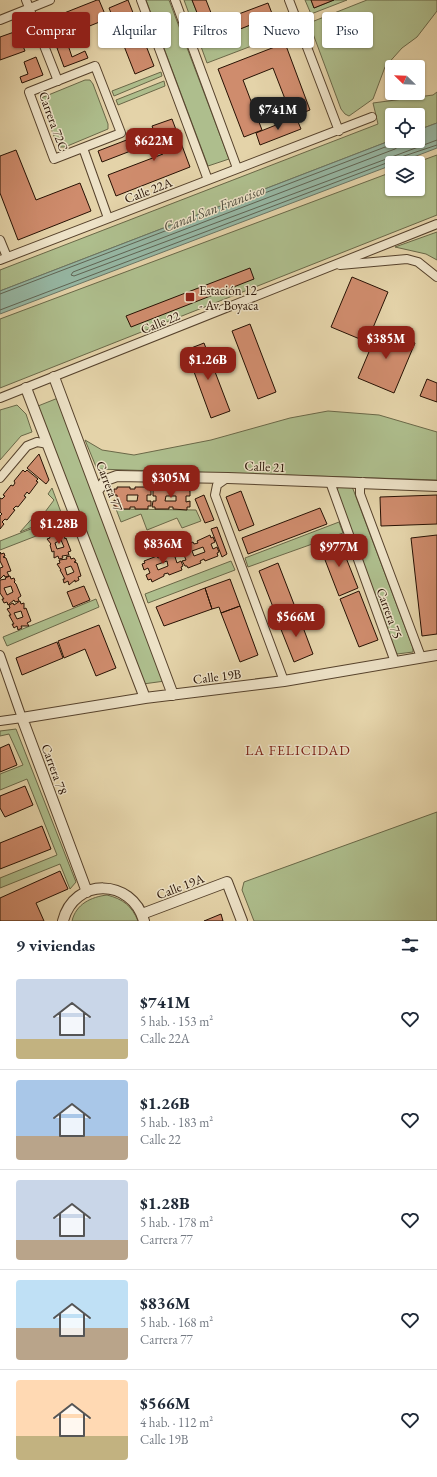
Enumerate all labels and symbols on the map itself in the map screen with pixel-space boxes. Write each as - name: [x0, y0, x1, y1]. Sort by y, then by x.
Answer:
- north arrow: [385, 60, 425, 100]
- street label: Carrera 72C: [35, 89, 72, 153]
- pin: $741M: [250, 97, 306, 131]
- pin: $622M: [126, 128, 182, 162]
- street label: Calle 22A: [122, 173, 175, 207]
- water label: Canal San Francisco: [161, 180, 268, 236]
- place label: Estación 12 - Av. Boyaca: [199, 282, 259, 314]
- marker: Estación 12 - Av. Boyaca: [184, 291, 196, 303]
- street label: Calle 22: [138, 307, 183, 338]
- pin: $385M: [358, 326, 414, 360]
- pin: $1.26B: [175, 347, 241, 381]
- street label: Calle 21: [244, 457, 286, 476]
- street label: Carrera 77: [92, 458, 127, 515]
- pin: $305M: [143, 465, 199, 499]
- pin: $1.28B: [26, 511, 92, 545]
- pin: $836M: [135, 531, 191, 565]
- pin: $977M: [311, 534, 367, 568]
- street label: Carrera 75: [373, 585, 407, 641]
- pin: $566M: [268, 604, 324, 638]
- street label: Calle 19B: [192, 665, 242, 688]
- street label: Carrera 78: [38, 741, 72, 797]
- district label: LA FELICIDAD: [245, 741, 351, 759]
- street label: Calle 19A: [154, 869, 207, 903]

